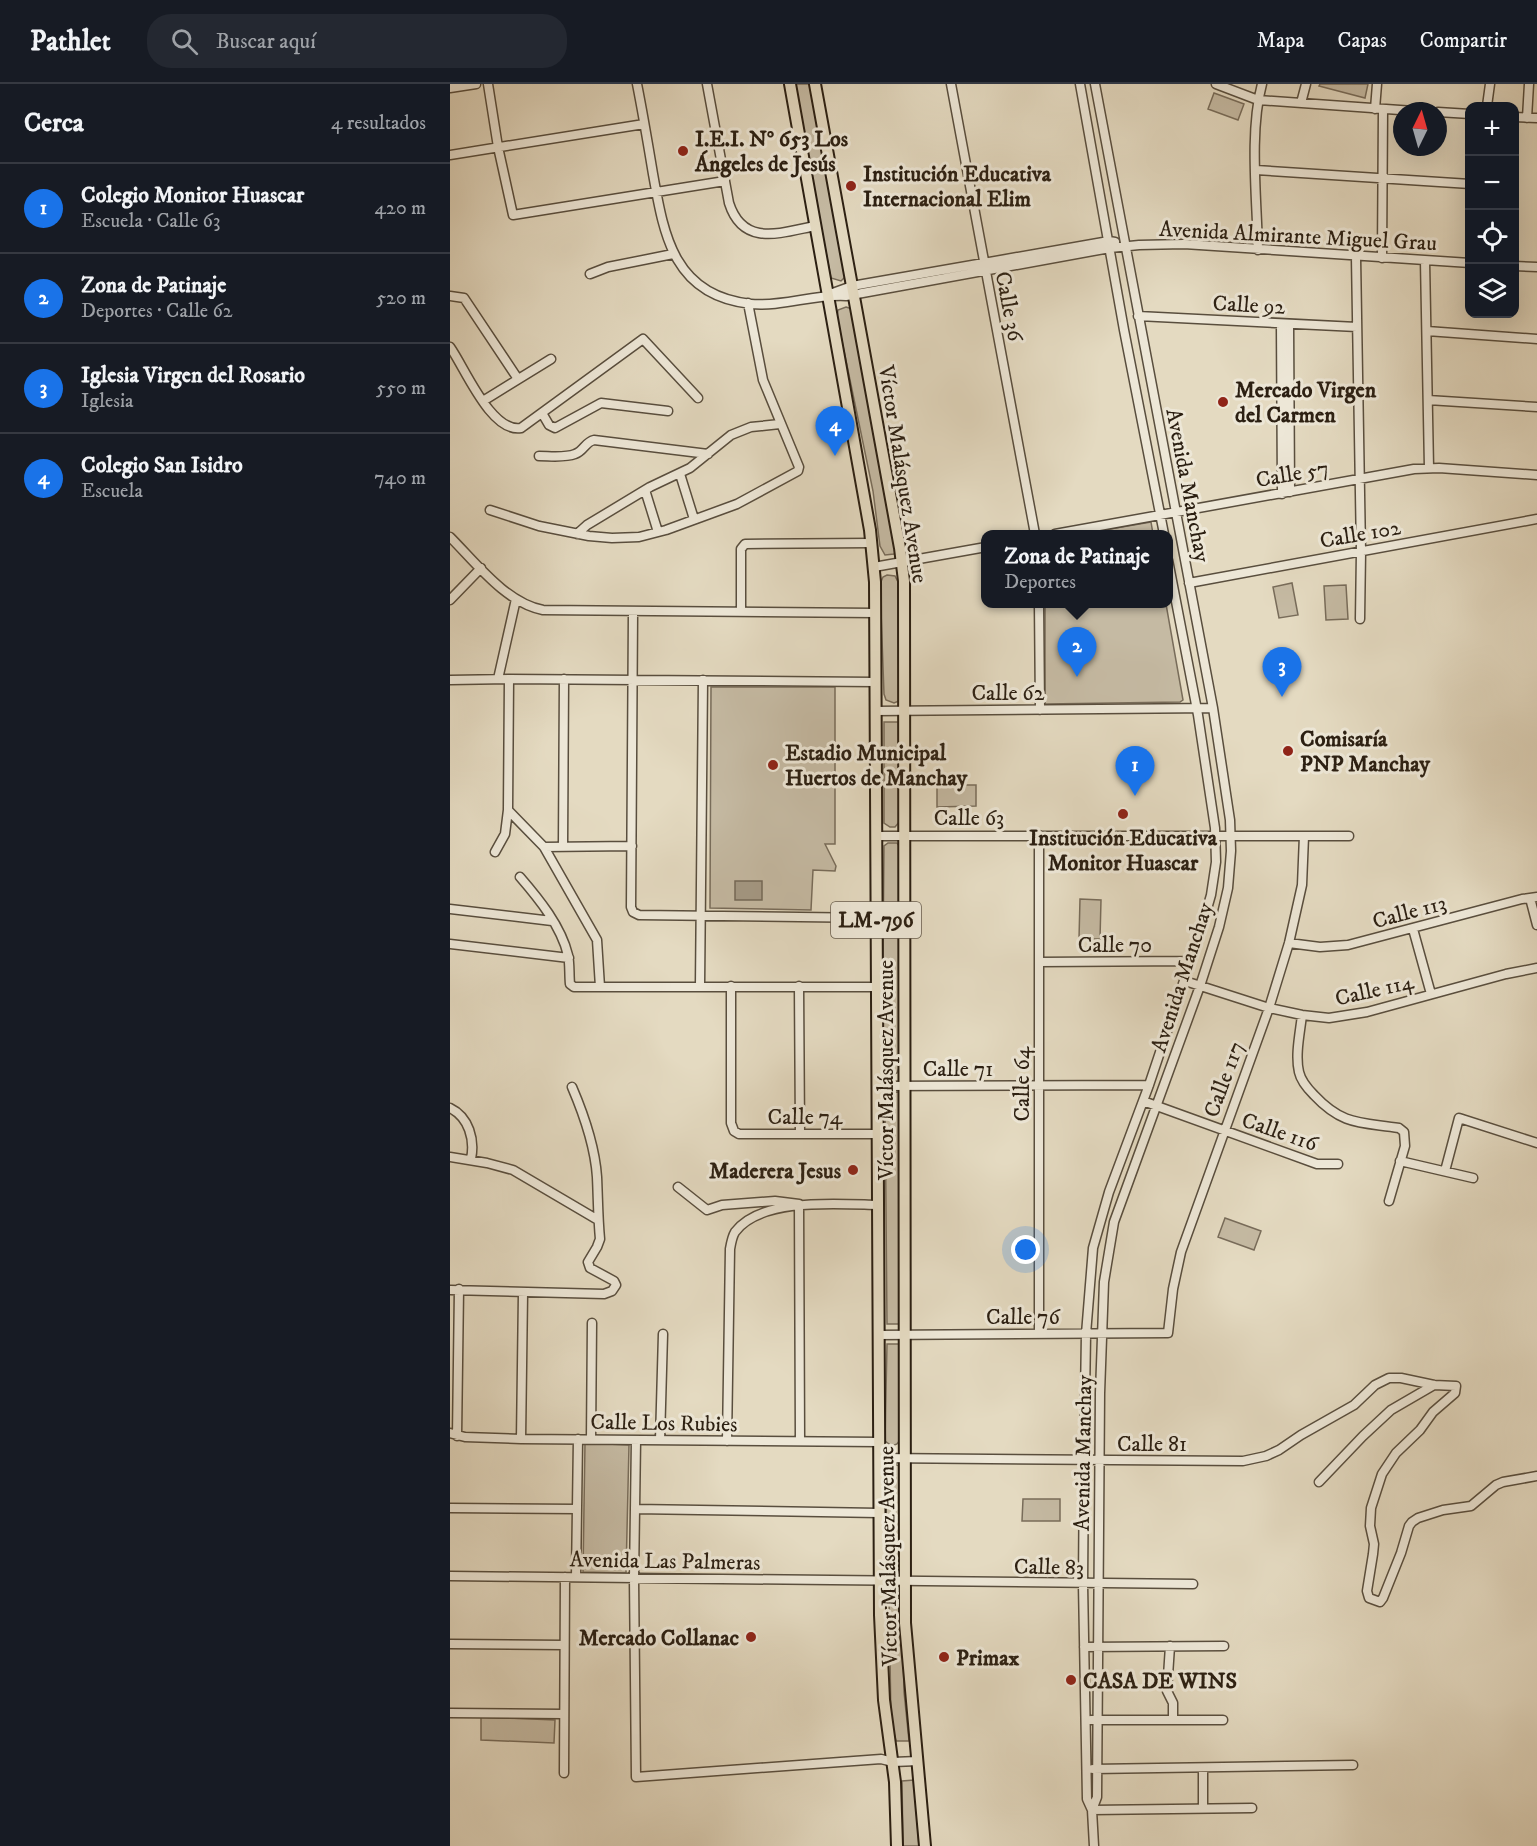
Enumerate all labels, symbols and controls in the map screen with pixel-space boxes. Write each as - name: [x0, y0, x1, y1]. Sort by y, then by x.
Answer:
- search box: [147, 14, 567, 68]
- text: Pathlet: [30, 24, 111, 59]
- icon: search: [168, 25, 201, 58]
- text: Buscar aquí: [216, 28, 316, 55]
- text: Mapa: [1257, 28, 1304, 54]
- text: Capas: [1337, 28, 1387, 54]
- text: Compartir: [1420, 28, 1507, 54]
- north arrow: [1393, 102, 1447, 156]
- map controls: [1465, 102, 1519, 318]
- button: +: [1465, 102, 1519, 156]
- text: Cerca: [24, 107, 84, 140]
- text: 4 resultados: [331, 111, 426, 136]
- place label: I.E.I. N° 653 Los Ángeles de Jesús: [694, 126, 849, 178]
- marker: I.E.I. N° 653 Los Ángeles de Jesús: [676, 144, 690, 158]
- button: −: [1465, 156, 1519, 210]
- place label: Institución Educativa Internacional Elim: [863, 161, 1052, 213]
- marker: Institución Educativa Internacional Elim: [844, 179, 858, 193]
- text: Colegio Monitor Huascar: [81, 182, 304, 209]
- text: 1: [40, 196, 47, 221]
- text: 420 m: [375, 196, 426, 221]
- text: Escuela · Calle 63: [81, 209, 220, 234]
- button: locate: [1465, 210, 1519, 264]
- street label: Avenida Almirante Miguel Grau: [1158, 216, 1438, 257]
- button: layers: [1465, 264, 1519, 318]
- street label: Calle 36: [989, 269, 1029, 345]
- text: Zona de Patinaje: [81, 272, 226, 299]
- text: 2: [39, 286, 48, 311]
- text: 520 m: [376, 286, 426, 311]
- street label: Calle 92: [1212, 290, 1286, 321]
- text: Deportes · Calle 62: [81, 299, 233, 324]
- text: Iglesia Virgen del Rosario: [81, 362, 305, 389]
- street label: Víctor Malásquez Avenue: [872, 362, 933, 585]
- text: 3: [40, 376, 47, 401]
- text: 550 m: [376, 376, 426, 401]
- place label: Mercado Virgen del Carmen: [1235, 377, 1377, 429]
- text: Iglesia: [81, 389, 134, 414]
- marker: Mercado Virgen del Carmen: [1216, 395, 1230, 409]
- pin: 4: [816, 406, 854, 456]
- street label: Avenida Manchay: [1159, 406, 1216, 565]
- text: Colegio San Isidro: [81, 452, 243, 479]
- street label: Calle 57: [1254, 455, 1331, 494]
- text: 4: [38, 466, 49, 491]
- text: 740 m: [374, 466, 426, 491]
- text: Escuela: [81, 479, 143, 504]
- street label: Calle 102: [1318, 514, 1403, 555]
- popup: [981, 530, 1173, 608]
- text: Zona de Patinaje: [1004, 543, 1150, 570]
- text: Deportes: [1004, 570, 1076, 595]
- pin: 2: [1058, 628, 1096, 677]
- pin: 3: [1262, 648, 1302, 697]
- street label: Calle 62: [971, 680, 1045, 707]
- place label: Comisaría PNP Manchay: [1300, 726, 1430, 778]
- place label: Estadio Municipal Huertos de Manchay: [785, 740, 968, 792]
- marker: Comisaría PNP Manchay: [1281, 744, 1295, 758]
- pin: 1: [1116, 746, 1154, 796]
- marker: Estadio Municipal Huertos de Manchay: [766, 758, 780, 772]
- street label: Calle 63: [934, 805, 1004, 832]
- marker: Institución Educativa Monitor Huascar: [1116, 807, 1130, 821]
- place label: Institución Educativa Monitor Huascar: [1029, 825, 1218, 877]
- street label: Calle 113: [1370, 890, 1449, 935]
- street label: Avenida Manchay: [1145, 899, 1220, 1056]
- road number: LM-796: [831, 902, 921, 938]
- street label: Calle 70: [1078, 932, 1152, 959]
- street label: Víctor Malásquez Avenue: [873, 960, 900, 1181]
- street label: Calle 114: [1332, 968, 1418, 1013]
- street label: Calle 117: [1198, 1038, 1251, 1121]
- street label: Calle 64: [1009, 1045, 1036, 1122]
- street label: Calle 71: [923, 1056, 993, 1083]
- street label: Calle 74: [768, 1104, 844, 1131]
- street label: Calle 116: [1238, 1107, 1322, 1158]
- place label: Maderera Jesus: [709, 1158, 842, 1185]
- marker: Maderera Jesus: [846, 1163, 860, 1177]
- your location: [1011, 1235, 1040, 1264]
- street label: Calle 76: [986, 1304, 1061, 1331]
- street label: Avenida Manchay: [1069, 1374, 1098, 1531]
- street label: Calle Los Rubies: [590, 1409, 738, 1438]
- street label: Calle 81: [1117, 1431, 1187, 1458]
- street label: Víctor Malásquez Avenue: [873, 1446, 904, 1667]
- street label: Avenida Las Palmeras: [569, 1546, 761, 1577]
- street label: Calle 83: [1014, 1553, 1084, 1582]
- place label: Mercado Collanac: [579, 1625, 740, 1652]
- marker: Mercado Collanac: [744, 1630, 758, 1644]
- place label: Primax: [956, 1645, 1020, 1672]
- marker: Primax: [937, 1650, 951, 1664]
- place label: CASA DE WINS: [1083, 1668, 1237, 1695]
- marker: CASA DE WINS: [1064, 1673, 1078, 1687]

